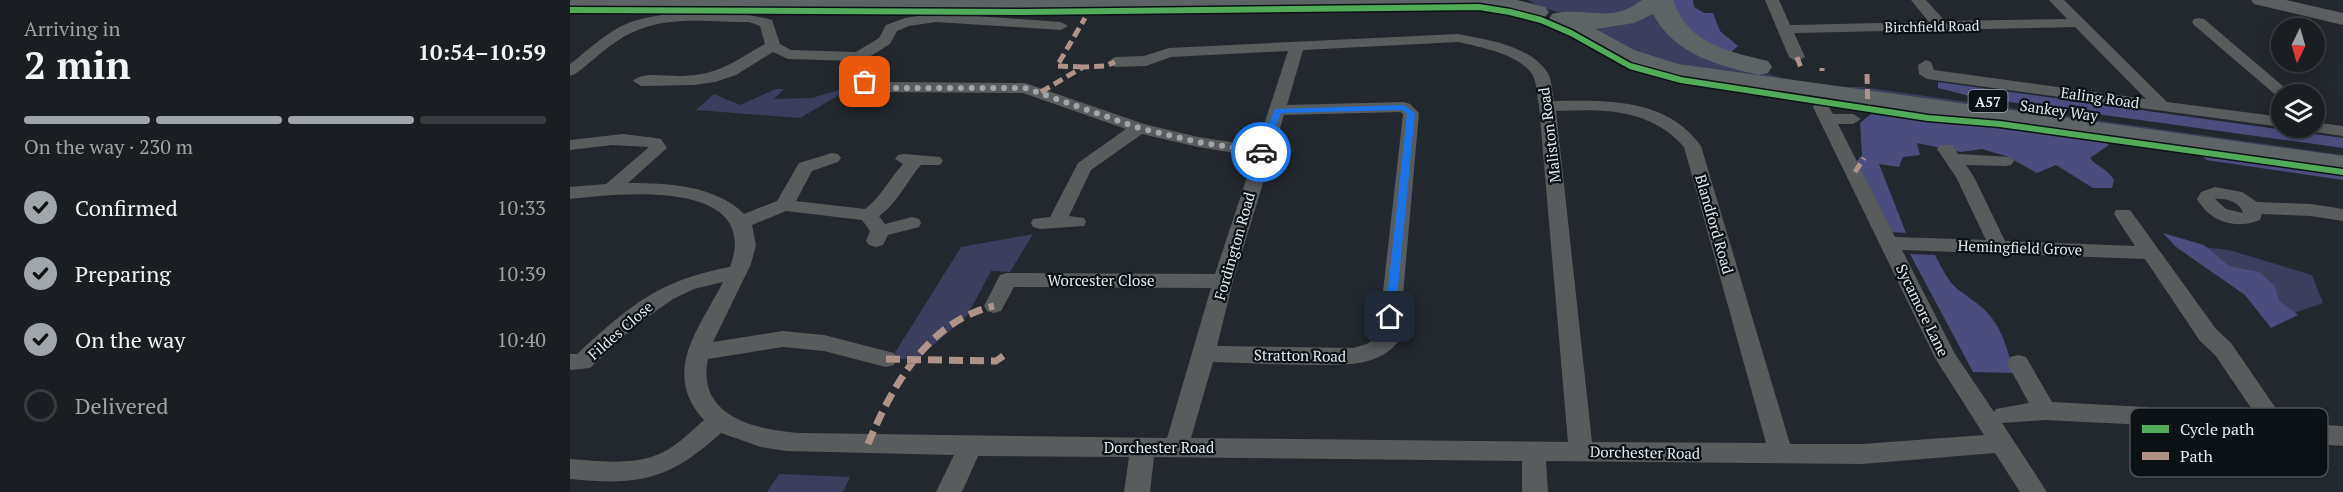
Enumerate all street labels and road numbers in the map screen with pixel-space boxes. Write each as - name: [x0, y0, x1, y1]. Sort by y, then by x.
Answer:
- street label: Birchfield Road: [1884, 16, 1980, 36]
- street label: Ealing Road: [2059, 82, 2141, 112]
- street label: Maliston Road: [1533, 86, 1565, 184]
- road number: A57: [1968, 90, 2008, 112]
- street label: Sankey Way: [2019, 95, 2100, 125]
- street label: Blandford Road: [1691, 172, 1739, 276]
- street label: Fordington Road: [1209, 190, 1259, 302]
- street label: Hemingfield Grove: [1957, 235, 2083, 259]
- street label: Sycamore Lane: [1892, 261, 1954, 359]
- street label: Worcester Close: [1048, 270, 1154, 290]
- street label: Fildes Close: [583, 296, 657, 364]
- street label: Stratton Road: [1254, 344, 1346, 366]
- street label: Dorchester Road: [1104, 437, 1214, 457]
- street label: Dorchester Road: [1590, 441, 1700, 463]

